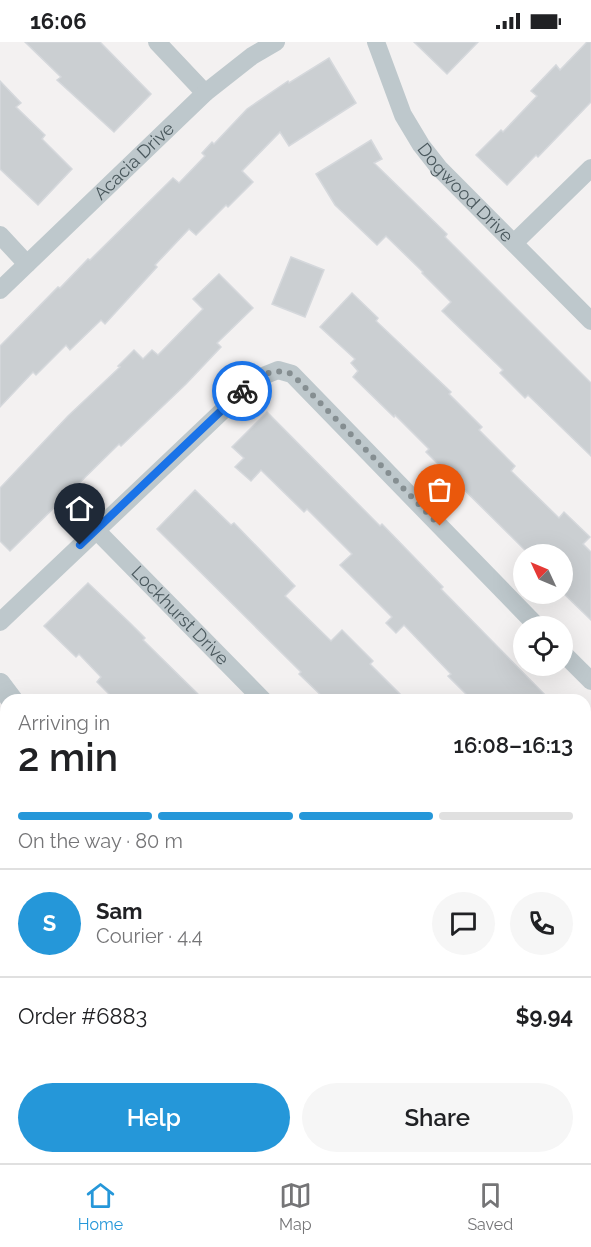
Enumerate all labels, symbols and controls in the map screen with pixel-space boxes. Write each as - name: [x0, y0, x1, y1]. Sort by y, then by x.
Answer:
- text: 16:06: [30, 8, 87, 34]
- street label: Acacia Drive: [89, 117, 178, 204]
- street label: Dogwood Drive: [413, 139, 518, 247]
- courier: [212, 361, 272, 421]
- icon: bike: [226, 375, 259, 408]
- pin: [414, 464, 465, 526]
- icon: bag: [423, 473, 456, 506]
- pin: [54, 483, 105, 545]
- icon: home: [63, 492, 96, 525]
- north arrow: [513, 544, 573, 604]
- map controls: [513, 544, 573, 676]
- street label: Lockhurst Drive: [127, 561, 234, 669]
- button: locate: [513, 616, 573, 676]
- text: Arriving in: [18, 711, 110, 735]
- text: 16:08–16:13: [454, 732, 573, 758]
- text: 2 min: [18, 734, 118, 780]
- text: On the way · 80 m: [18, 829, 183, 853]
- button: chat: [432, 892, 495, 955]
- button: phone: [510, 892, 573, 955]
- text: Sam: [96, 898, 143, 924]
- text: S: [43, 910, 56, 936]
- text: Courier · 4.4: [96, 924, 203, 948]
- text: Order #6883: [18, 1003, 147, 1029]
- text: $9.94: [516, 1003, 573, 1029]
- button: Help: [18, 1083, 290, 1152]
- button: Share: [302, 1083, 573, 1152]
- tab: Home: [78, 1179, 123, 1234]
- tab: Map: [279, 1179, 312, 1234]
- tab: Saved: [467, 1179, 513, 1234]

